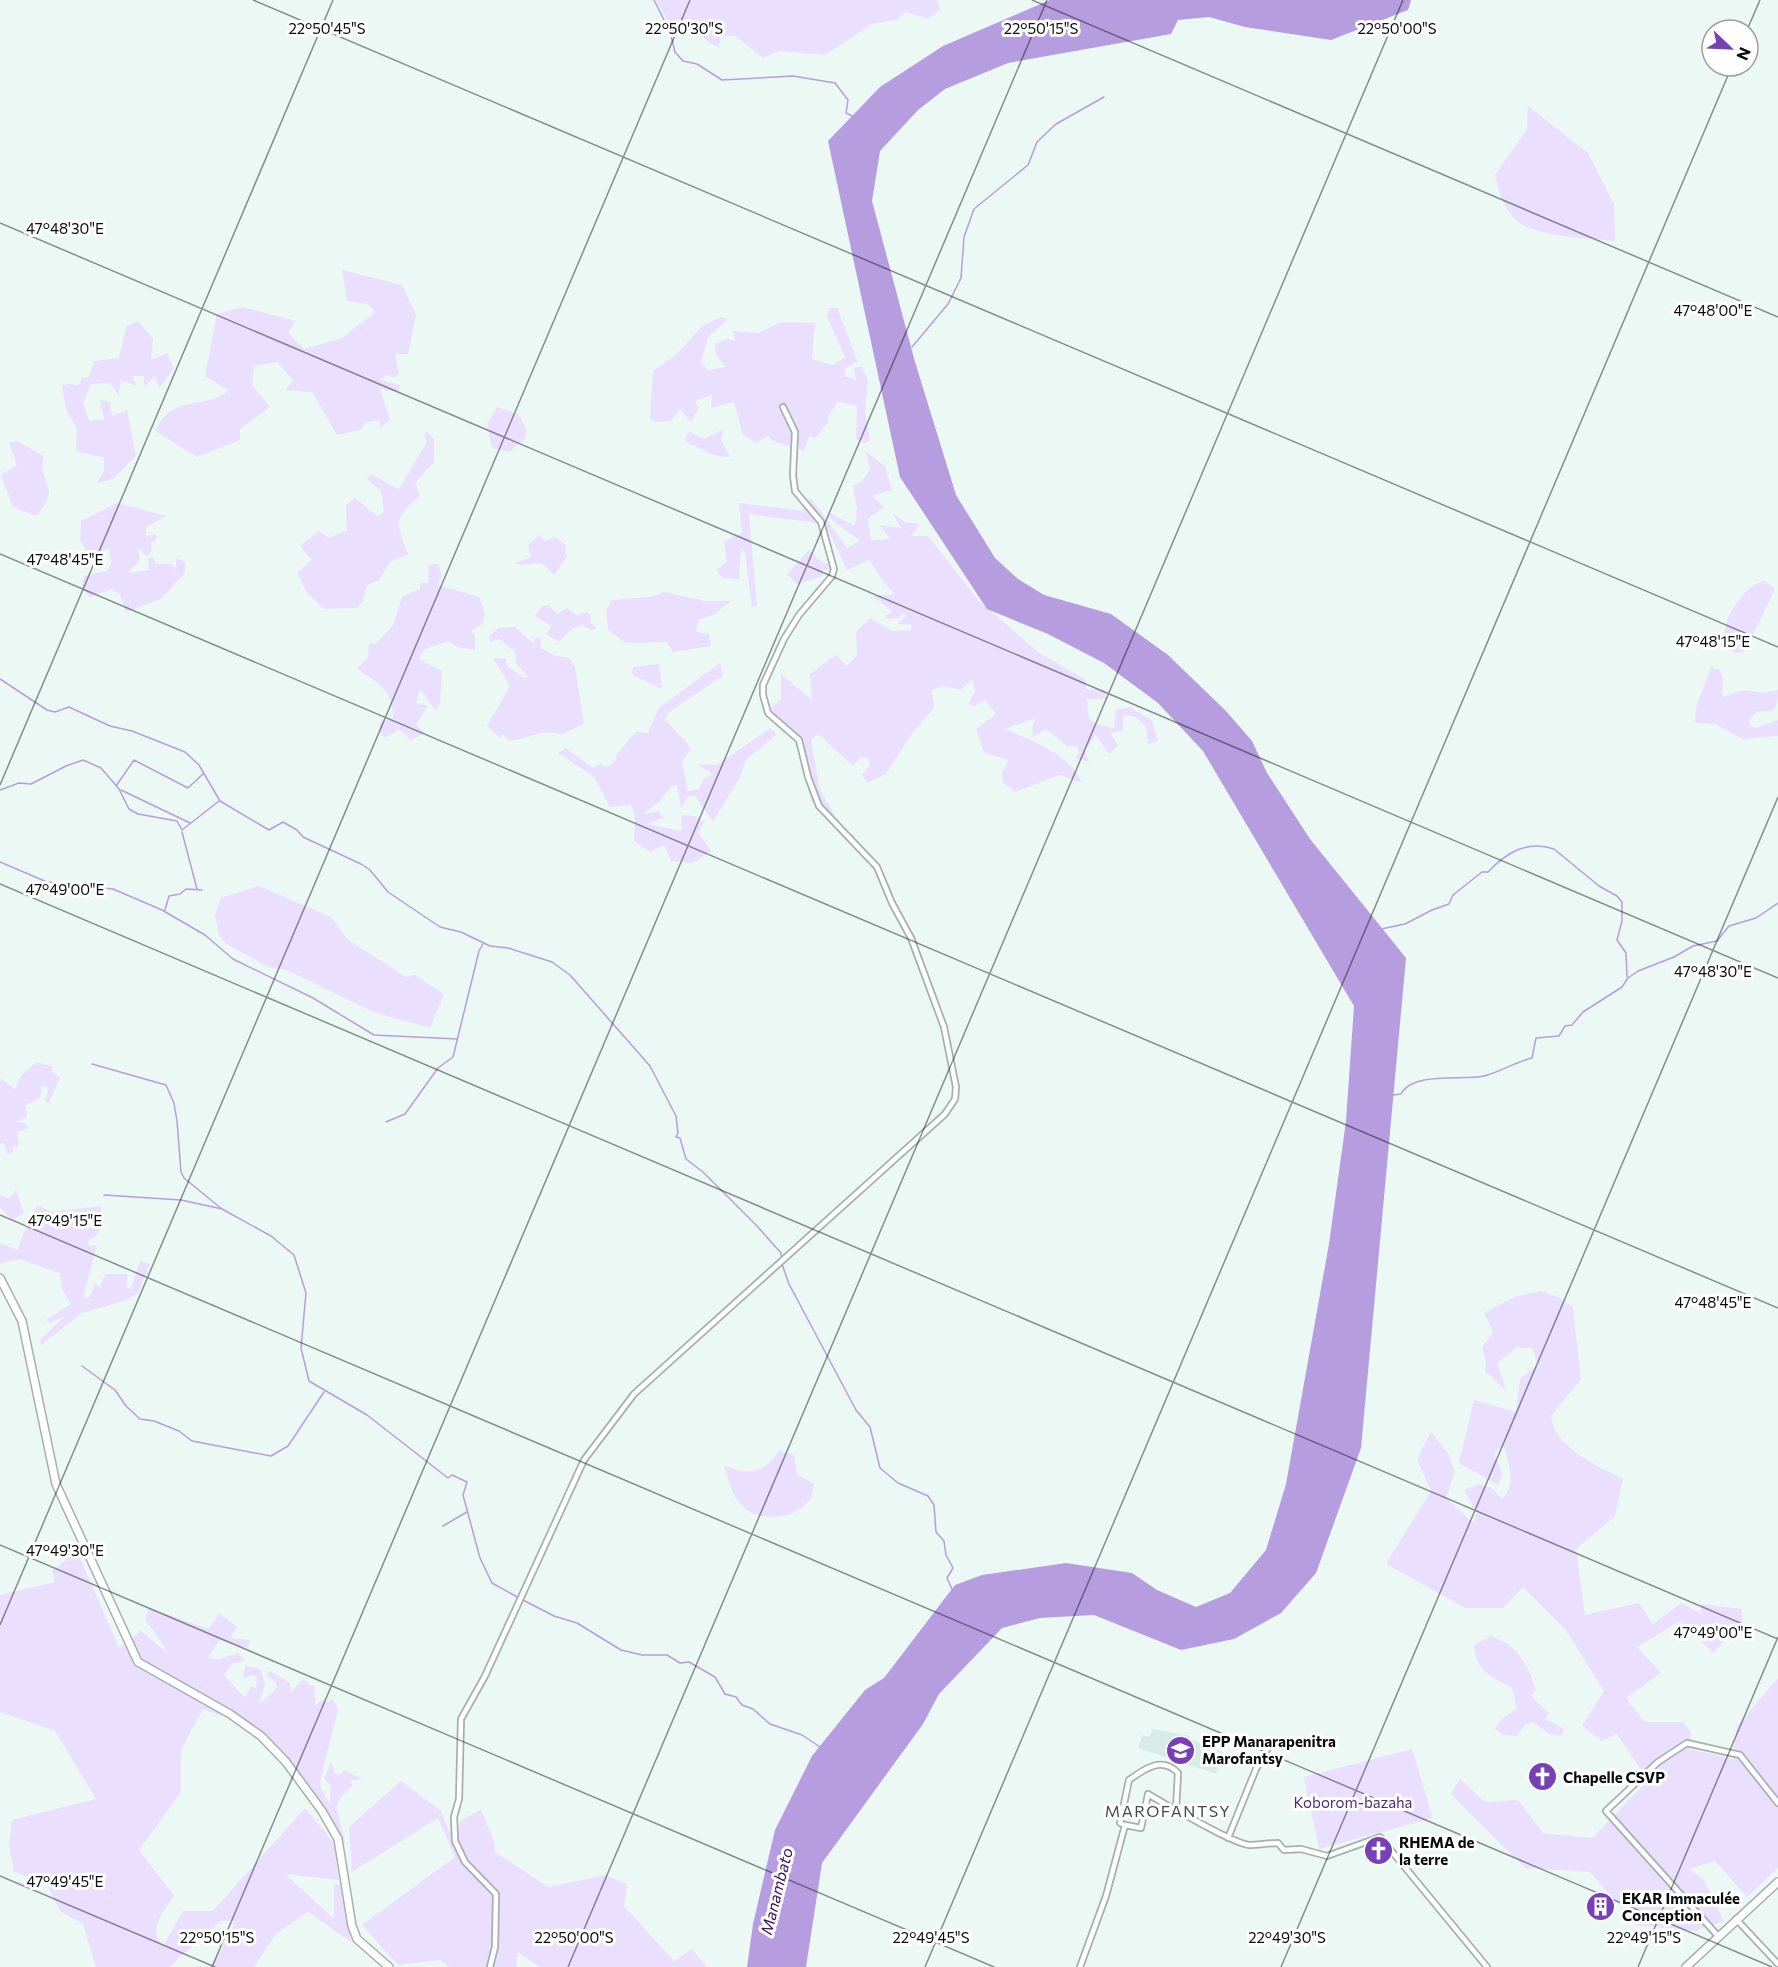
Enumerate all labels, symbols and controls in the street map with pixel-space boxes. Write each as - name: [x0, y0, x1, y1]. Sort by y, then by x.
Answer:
- north arrow: [1700, 18, 1760, 78]
- text: 22°50'45"S: [288, 19, 366, 37]
- text: 22°50'30"S: [645, 19, 723, 37]
- text: 22°50'15"S: [1004, 19, 1079, 37]
- text: 22°50'00"S: [1357, 19, 1437, 37]
- text: N: [1733, 45, 1755, 63]
- text: 47°48'30"E: [26, 219, 104, 237]
- text: 47°48'00"E: [1674, 301, 1753, 319]
- text: 47°48'45"E: [26, 550, 104, 568]
- text: 47°48'15"E: [1676, 632, 1750, 650]
- text: 47°49'00"E: [26, 880, 105, 898]
- text: 47°48'30"E: [1674, 962, 1752, 980]
- text: 47°49'15"E: [28, 1211, 102, 1229]
- text: 47°48'45"E: [1674, 1293, 1752, 1311]
- text: 47°49'30"E: [26, 1541, 104, 1559]
- text: 47°49'00"E: [1674, 1623, 1753, 1641]
- place label: EPP Manarapenitra Marofantsy: [1202, 1732, 1336, 1767]
- school or university icon: EPP Manarapenitra Marofantsy: [1165, 1734, 1197, 1766]
- church icon: Chapelle CSVP: [1526, 1761, 1558, 1793]
- place label: Chapelle CSVP: [1563, 1768, 1665, 1786]
- park label: Koborom-bazaha: [1294, 1793, 1412, 1811]
- district label: MAROFANTSY: [1105, 1801, 1231, 1820]
- place label: RHEMA de la terre: [1399, 1833, 1474, 1868]
- church icon: RHEMA de la terre: [1362, 1835, 1394, 1867]
- water label: Manambato: [756, 1846, 796, 1936]
- text: 47°49'45"E: [26, 1872, 104, 1890]
- place label: EKAR Immaculée Conception: [1622, 1889, 1740, 1924]
- building icon: EKAR Immaculée Conception: [1585, 1891, 1617, 1923]
- text: 22°50'15"S: [180, 1928, 255, 1946]
- text: 22°50'00"S: [534, 1928, 614, 1946]
- text: 22°49'45"S: [893, 1928, 970, 1946]
- text: 22°49'30"S: [1248, 1928, 1326, 1946]
- text: 22°49'15"S: [1607, 1928, 1681, 1946]

